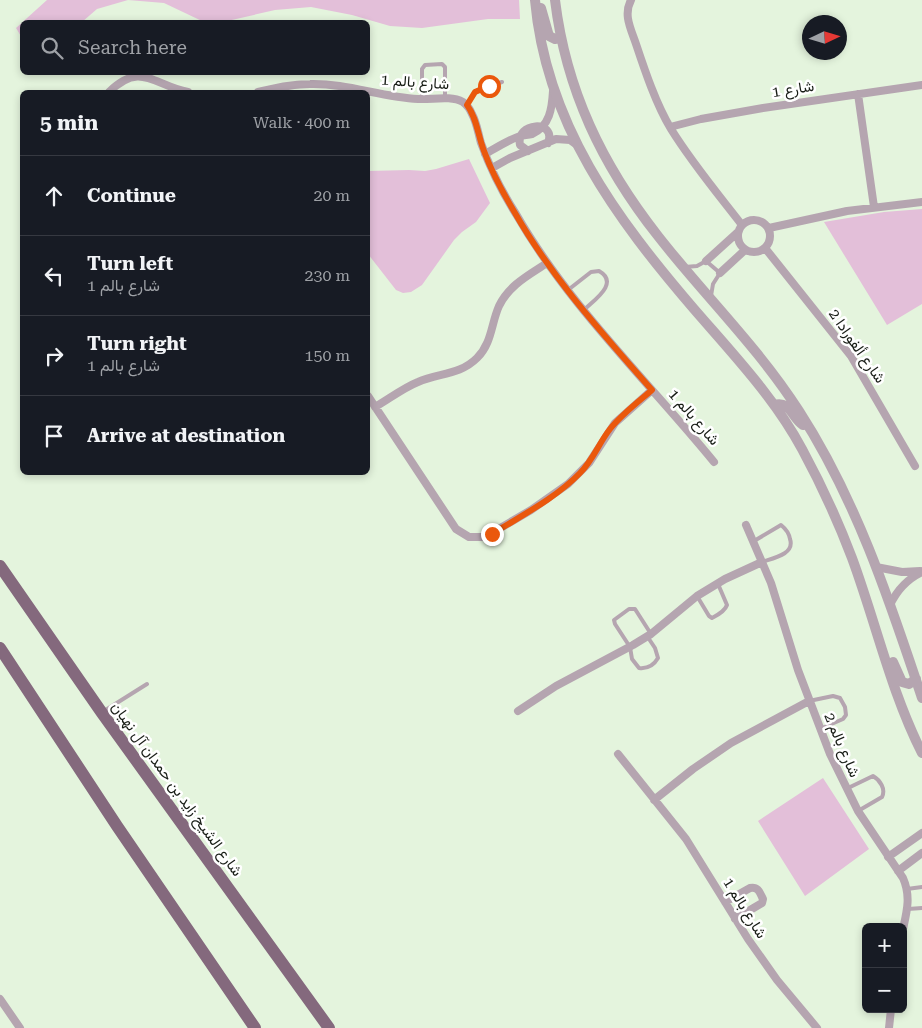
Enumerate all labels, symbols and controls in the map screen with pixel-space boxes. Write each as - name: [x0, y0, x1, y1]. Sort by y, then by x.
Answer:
- north arrow: [802, 15, 847, 60]
- search box: [20, 20, 370, 75]
- icon: search: [38, 34, 66, 62]
- text: Search here: [78, 36, 187, 59]
- street label: شارع بالم 1: [380, 71, 450, 95]
- route start: [478, 75, 501, 98]
- street label: شارع 1: [771, 77, 816, 103]
- text: 5 min: [40, 111, 98, 135]
- text: Walk · 400 m: [253, 113, 350, 132]
- icon: ahead: [40, 182, 68, 210]
- text: Continue: [87, 184, 176, 207]
- text: 20 m: [313, 186, 350, 205]
- text: Turn left: [87, 252, 173, 275]
- icon: left: [40, 262, 68, 290]
- text: 230 m: [304, 266, 350, 285]
- text: شارع بالم 1: [87, 276, 160, 295]
- street label: شارع ألفورادا 2: [823, 305, 889, 388]
- text: Turn right: [87, 332, 187, 355]
- icon: right: [40, 342, 68, 370]
- text: 150 m: [304, 346, 350, 365]
- text: شارع بالم 1: [87, 356, 160, 375]
- street label: شارع بالم 1: [663, 385, 723, 450]
- icon: arrive: [40, 422, 68, 450]
- text: Arrive at destination: [87, 424, 285, 447]
- route end: [481, 523, 504, 546]
- street label: شارع الشيخ زايد بن حمدان آل نهيان: [106, 698, 246, 881]
- street label: شارع بالم 2: [819, 710, 864, 781]
- street label: شارع بالم 1: [718, 874, 771, 943]
- map controls: [862, 923, 907, 1013]
- button: +: [862, 923, 907, 968]
- button: −: [862, 968, 907, 1013]

